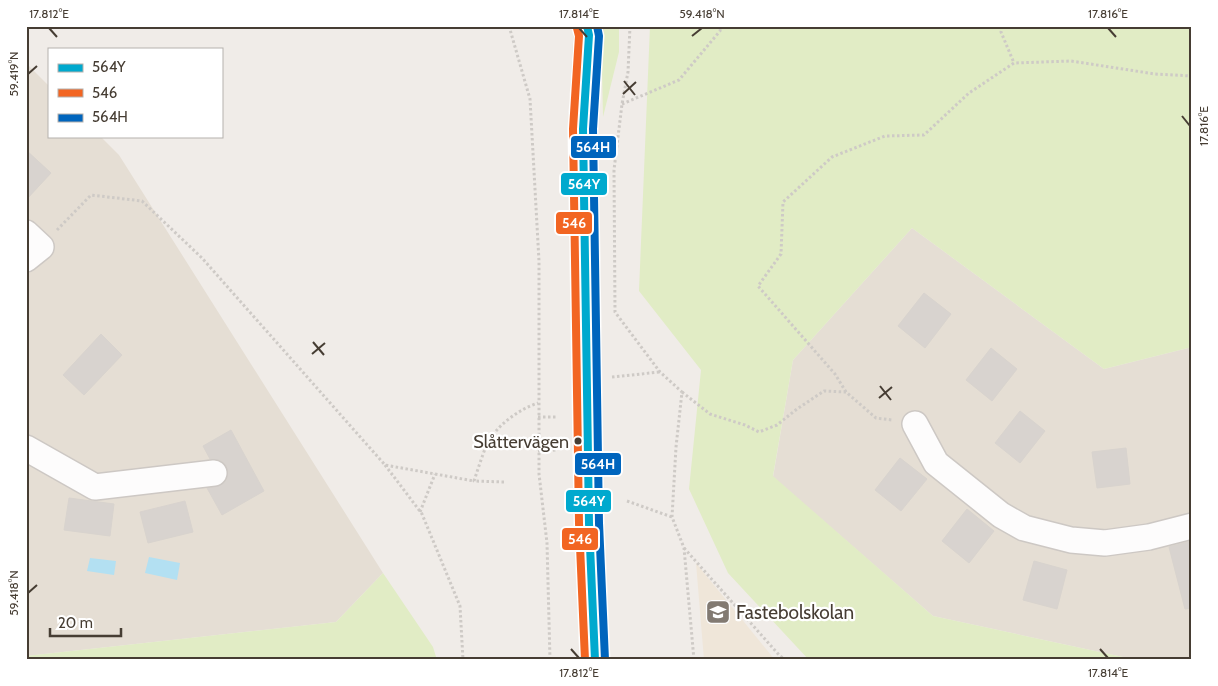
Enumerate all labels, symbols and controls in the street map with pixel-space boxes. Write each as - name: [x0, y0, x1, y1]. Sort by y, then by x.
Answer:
- text: 17.812°E: [29, 6, 69, 21]
- text: 17.814°E: [559, 6, 599, 21]
- text: 59.418°N: [679, 6, 725, 21]
- text: 17.816°E: [1088, 6, 1128, 21]
- legend: [48, 48, 222, 138]
- text: 59.419°N: [6, 51, 21, 97]
- text: 564Y: [92, 58, 126, 76]
- text: 546: [92, 84, 117, 102]
- text: 17.816°E: [1196, 106, 1211, 146]
- text: 564H: [92, 108, 128, 126]
- line badge: 564H: [570, 135, 617, 159]
- text: 564H: [576, 138, 610, 156]
- line badge: 564Y: [560, 172, 608, 196]
- text: 564Y: [568, 175, 601, 193]
- line badge: 546: [555, 211, 593, 235]
- text: 546: [562, 214, 586, 232]
- place label: Slåttervägen: [473, 431, 569, 453]
- marker: Slåttervägen: [573, 436, 583, 446]
- line badge: 564H: [574, 452, 622, 476]
- text: 564H: [581, 455, 615, 473]
- line badge: 564Y: [565, 489, 612, 513]
- text: 564Y: [573, 492, 606, 510]
- line badge: 546: [561, 527, 599, 551]
- text: 546: [568, 530, 592, 548]
- text: 59.418°N: [6, 570, 21, 616]
- school or university icon: Fastebolskolan: [705, 599, 731, 625]
- place label: Fastebolskolan: [736, 601, 854, 624]
- scale bar: [50, 606, 121, 638]
- text: 20 m: [58, 614, 93, 632]
- text: 17.812°E: [559, 665, 599, 680]
- text: 17.814°E: [1088, 665, 1128, 680]

